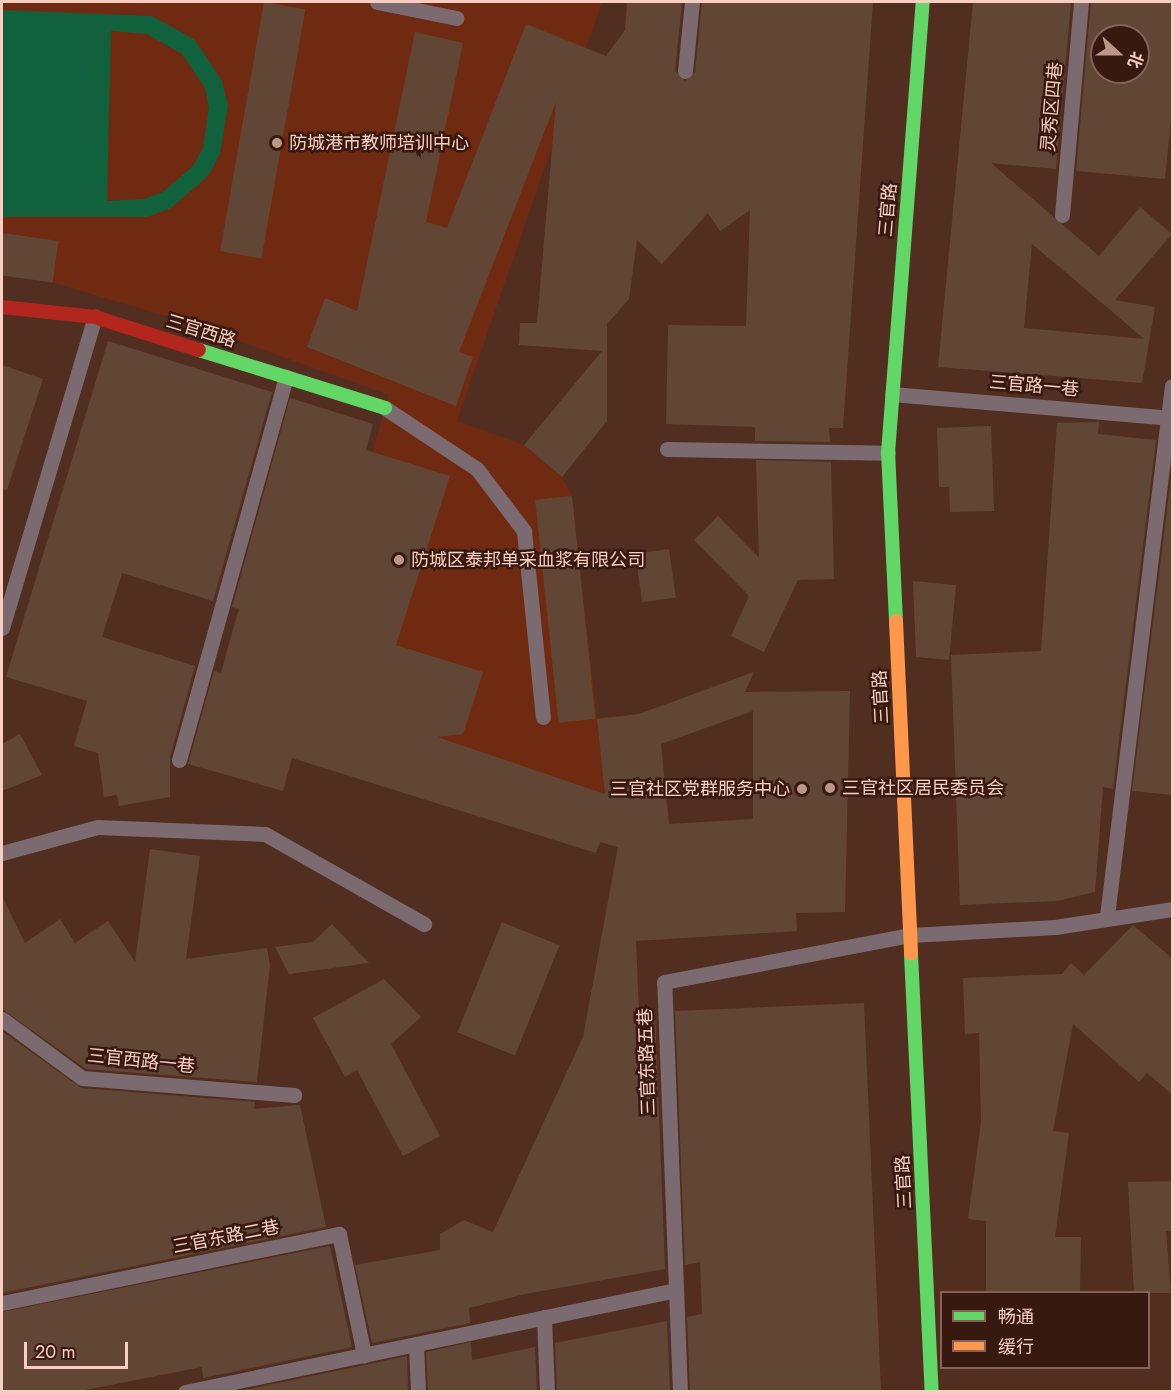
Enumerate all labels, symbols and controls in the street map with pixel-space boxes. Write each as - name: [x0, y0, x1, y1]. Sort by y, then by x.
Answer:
- north arrow: [1090, 24, 1150, 84]
- text: 北: [1122, 48, 1149, 72]
- street label: 灵秀区四巷: [1037, 61, 1067, 153]
- place label: 防城港市教师培训中心: [289, 132, 469, 154]
- marker: 防城港市教师培训中心: [270, 136, 284, 150]
- street label: 三官路: [875, 182, 901, 238]
- street label: 三官西路: [163, 310, 239, 352]
- street label: 三官路一巷: [988, 371, 1080, 401]
- place label: 防城区泰邦单采血浆有限公司: [411, 549, 645, 571]
- marker: 防城区泰邦单采血浆有限公司: [392, 553, 406, 567]
- street label: 三官路: [869, 669, 893, 725]
- place label: 三官社区居民委员会: [842, 777, 1004, 799]
- place label: 三官社区党群服务中心: [610, 778, 790, 800]
- marker: 三官社区居民委员会: [823, 781, 837, 795]
- marker: 三官社区党群服务中心: [795, 782, 809, 796]
- street label: 三官东路五巷: [634, 1008, 660, 1116]
- street label: 三官西路一巷: [86, 1045, 196, 1077]
- street label: 三官路: [892, 1154, 916, 1210]
- street label: 三官东路二巷: [171, 1216, 281, 1258]
- legend: [940, 1291, 1150, 1369]
- text: 畅通: [998, 1304, 1034, 1330]
- scale bar: [27, 1330, 130, 1368]
- text: 缓行: [998, 1334, 1034, 1360]
- text: 20 m: [35, 1339, 75, 1365]

